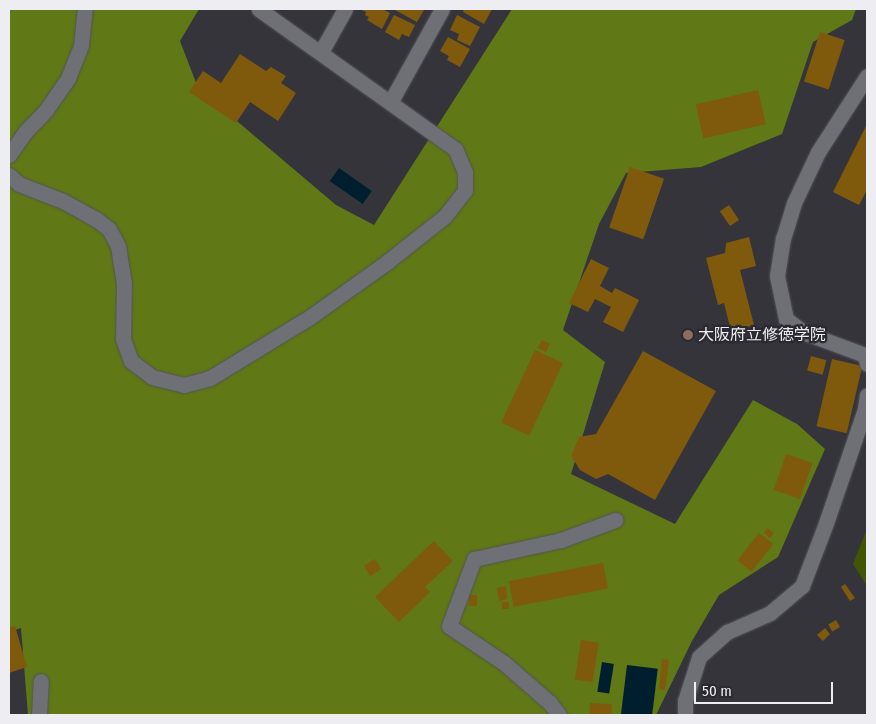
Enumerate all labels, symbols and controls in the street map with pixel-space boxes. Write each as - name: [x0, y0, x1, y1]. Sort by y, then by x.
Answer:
- place label: 大阪府立修徳学院: [698, 325, 826, 345]
- marker: 大阪府立修徳学院: [682, 329, 694, 341]
- scale bar: [696, 672, 835, 704]
- text: 50 m: [702, 682, 732, 700]

